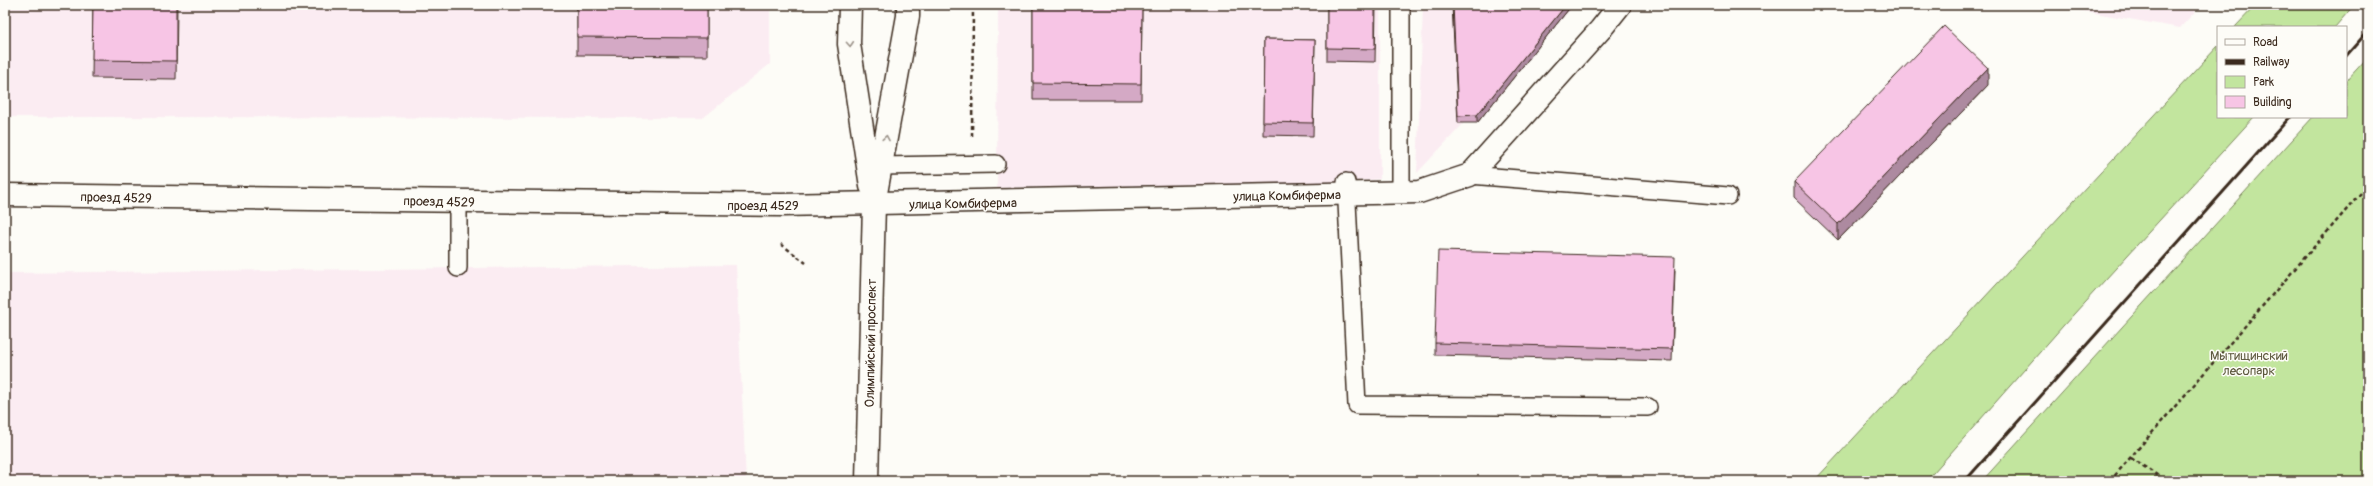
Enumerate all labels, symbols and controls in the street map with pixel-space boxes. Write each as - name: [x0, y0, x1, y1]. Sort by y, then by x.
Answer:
- legend: [2217, 26, 2347, 118]
- text: Road: [2253, 35, 2278, 50]
- one-way arrow: [845, 41, 854, 47]
- text: Railway: [2253, 55, 2289, 70]
- text: Park: [2253, 75, 2274, 90]
- text: Building: [2253, 95, 2292, 110]
- one-way arrow: [881, 135, 889, 141]
- street label: улица Комбиферма: [1232, 187, 1341, 205]
- street label: проезд 4529: [80, 189, 152, 207]
- street label: проезд 4529: [403, 193, 475, 211]
- street label: улица Комбиферма: [908, 195, 1017, 213]
- street label: проезд 4529: [727, 198, 799, 214]
- street label: Олимпийский проспект: [862, 278, 880, 408]
- park label: Мытищинский лесопарк: [2210, 348, 2288, 379]

